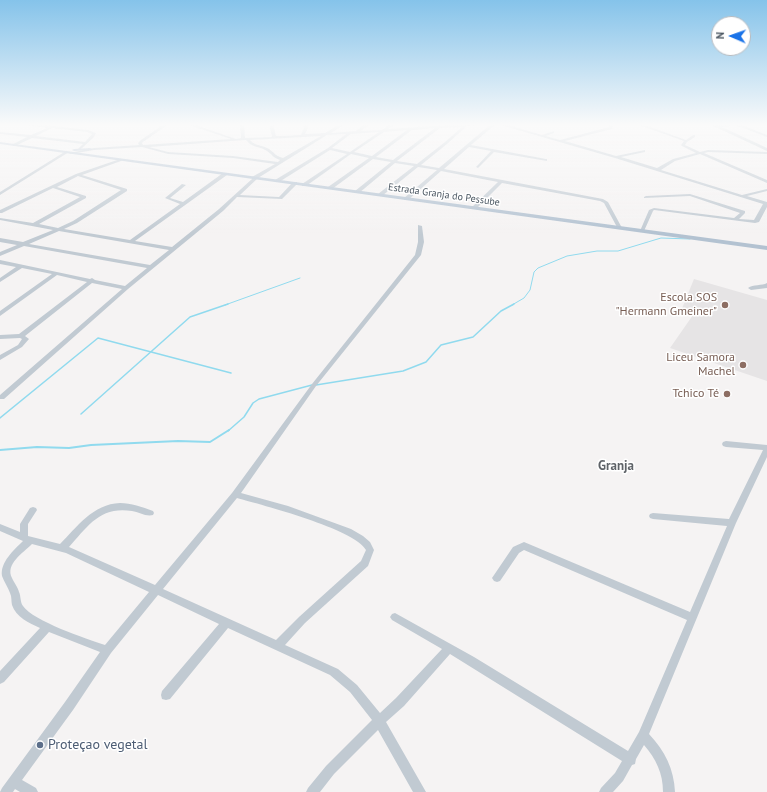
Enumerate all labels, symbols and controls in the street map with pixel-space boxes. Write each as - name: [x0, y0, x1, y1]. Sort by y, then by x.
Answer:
- north arrow: [711, 16, 751, 56]
- text: N: [713, 32, 727, 39]
- street label: Estrada Granja do Pessube: [387, 181, 501, 209]
- place label: Escola SOS "Hermann Gmeiner": [616, 291, 717, 319]
- marker: Escola SOS "Hermann Gmeiner": [720, 300, 730, 310]
- place label: Liceu Samora Machel: [666, 351, 735, 379]
- marker: Liceu Samora Machel: [738, 360, 748, 370]
- place label: Tchico Té: [672, 387, 719, 401]
- marker: Tchico Té: [722, 389, 732, 399]
- district label: Granja: [598, 458, 634, 474]
- place label: Proteçao vegetal: [48, 737, 148, 753]
- marker: Proteçao vegetal: [35, 740, 45, 750]

